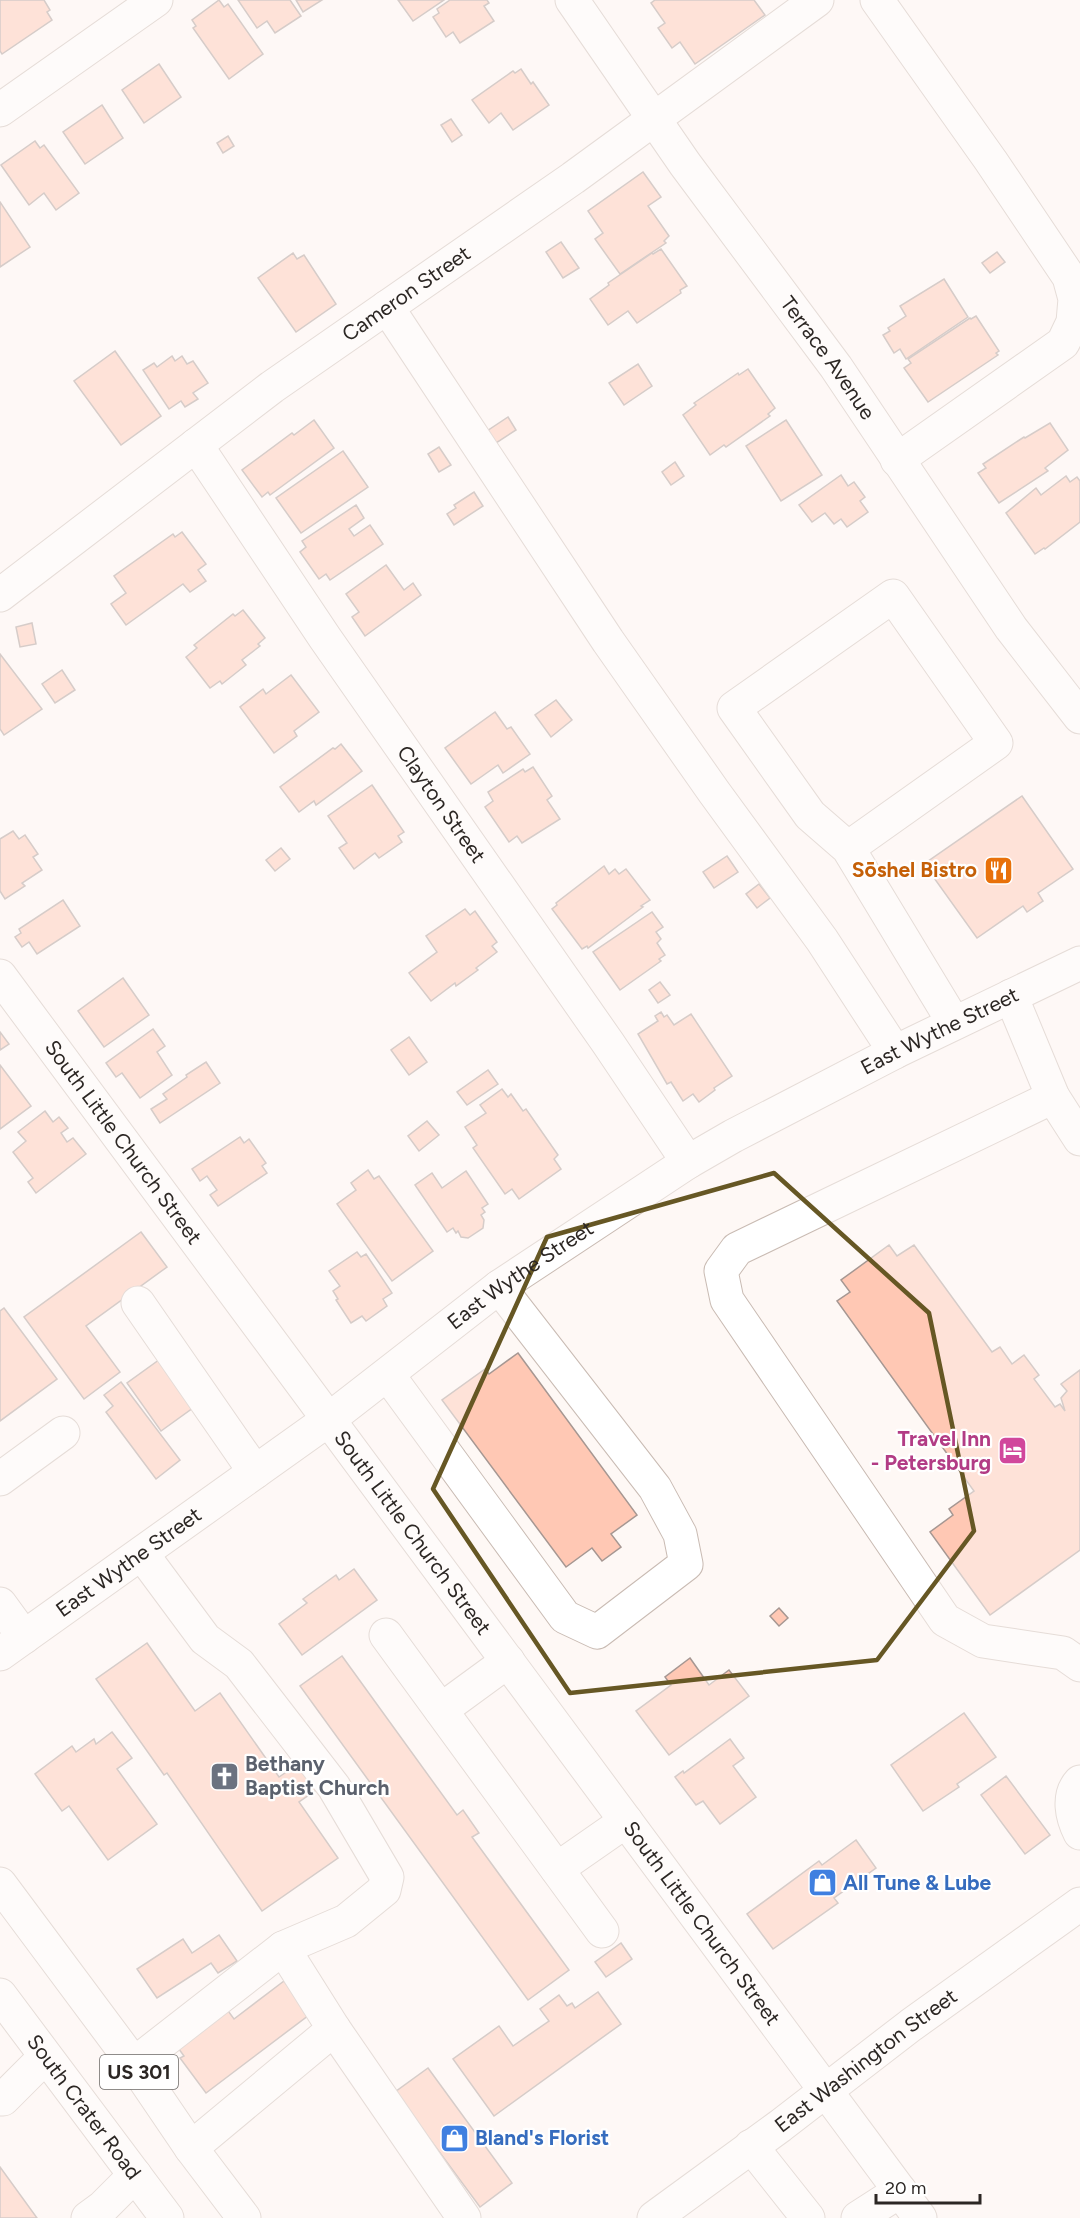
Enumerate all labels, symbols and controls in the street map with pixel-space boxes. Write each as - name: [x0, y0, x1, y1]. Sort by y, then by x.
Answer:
- street label: Cameron Street: [337, 240, 475, 346]
- street label: Terrace Avenue: [776, 291, 881, 424]
- street label: Clayton Street: [392, 741, 491, 867]
- restaurant icon: Sōshel Bistro: [982, 854, 1014, 886]
- place label: Sōshel Bistro: [852, 857, 977, 882]
- street label: East Wythe Street: [856, 981, 1022, 1080]
- street label: South Little Church Street: [40, 1035, 207, 1249]
- street label: East Wythe Street: [442, 1215, 598, 1334]
- street label: South Little Church Street: [329, 1426, 497, 1639]
- place label: Travel Inn - Petersburg: [871, 1426, 991, 1475]
- hotel icon: Travel Inn - Petersburg: [996, 1435, 1028, 1467]
- street label: East Wythe Street: [51, 1502, 206, 1622]
- place label: Bethany Baptist Church: [245, 1751, 389, 1800]
- church icon: Bethany Baptist Church: [208, 1760, 240, 1792]
- street label: South Little Church Street: [618, 1816, 786, 2030]
- shop icon: All Tune & Lube: [806, 1867, 838, 1899]
- place label: All Tune & Lube: [843, 1870, 992, 1895]
- street label: East Washington Street: [770, 1983, 962, 2137]
- street label: South Crater Road: [22, 2029, 147, 2184]
- road number: US 301: [100, 2055, 178, 2089]
- shop icon: Bland's Florist: [438, 2122, 470, 2154]
- place label: Bland's Florist: [475, 2125, 609, 2150]
- scale bar: [876, 2167, 980, 2205]
- text: 20 m: [885, 2177, 926, 2199]

